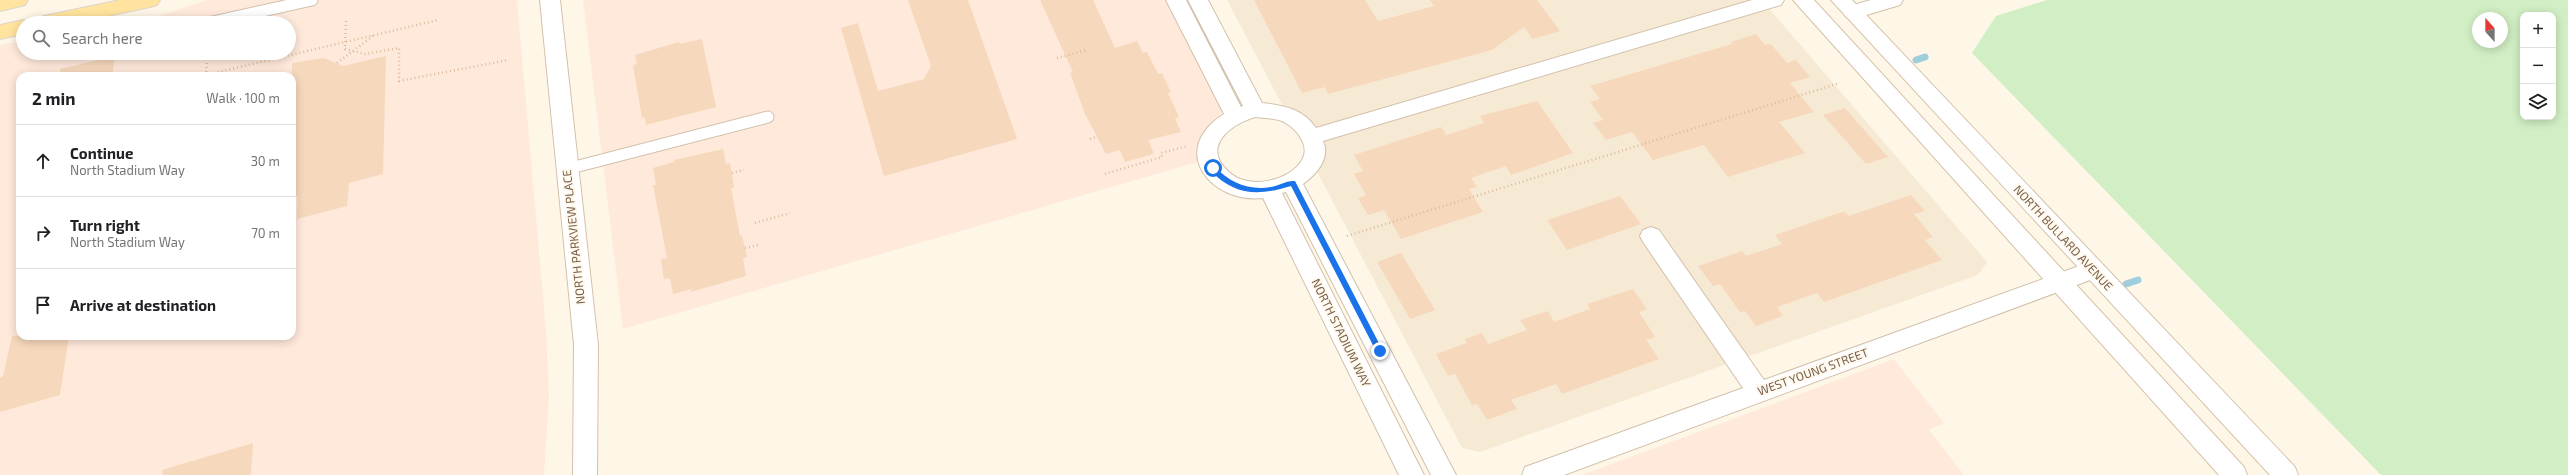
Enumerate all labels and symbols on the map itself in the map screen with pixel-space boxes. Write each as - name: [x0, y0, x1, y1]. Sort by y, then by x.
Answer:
- north arrow: [2472, 12, 2508, 48]
- route start: [1204, 159, 1222, 177]
- street label: NORTH PARKVIEW PLACE: [559, 169, 587, 305]
- street label: NORTH BULLARD AVENUE: [2011, 182, 2116, 293]
- street label: NORTH STADIUM WAY: [1310, 276, 1374, 389]
- route end: [1371, 342, 1389, 360]
- street label: WEST YOUNG STREET: [1755, 345, 1870, 398]

